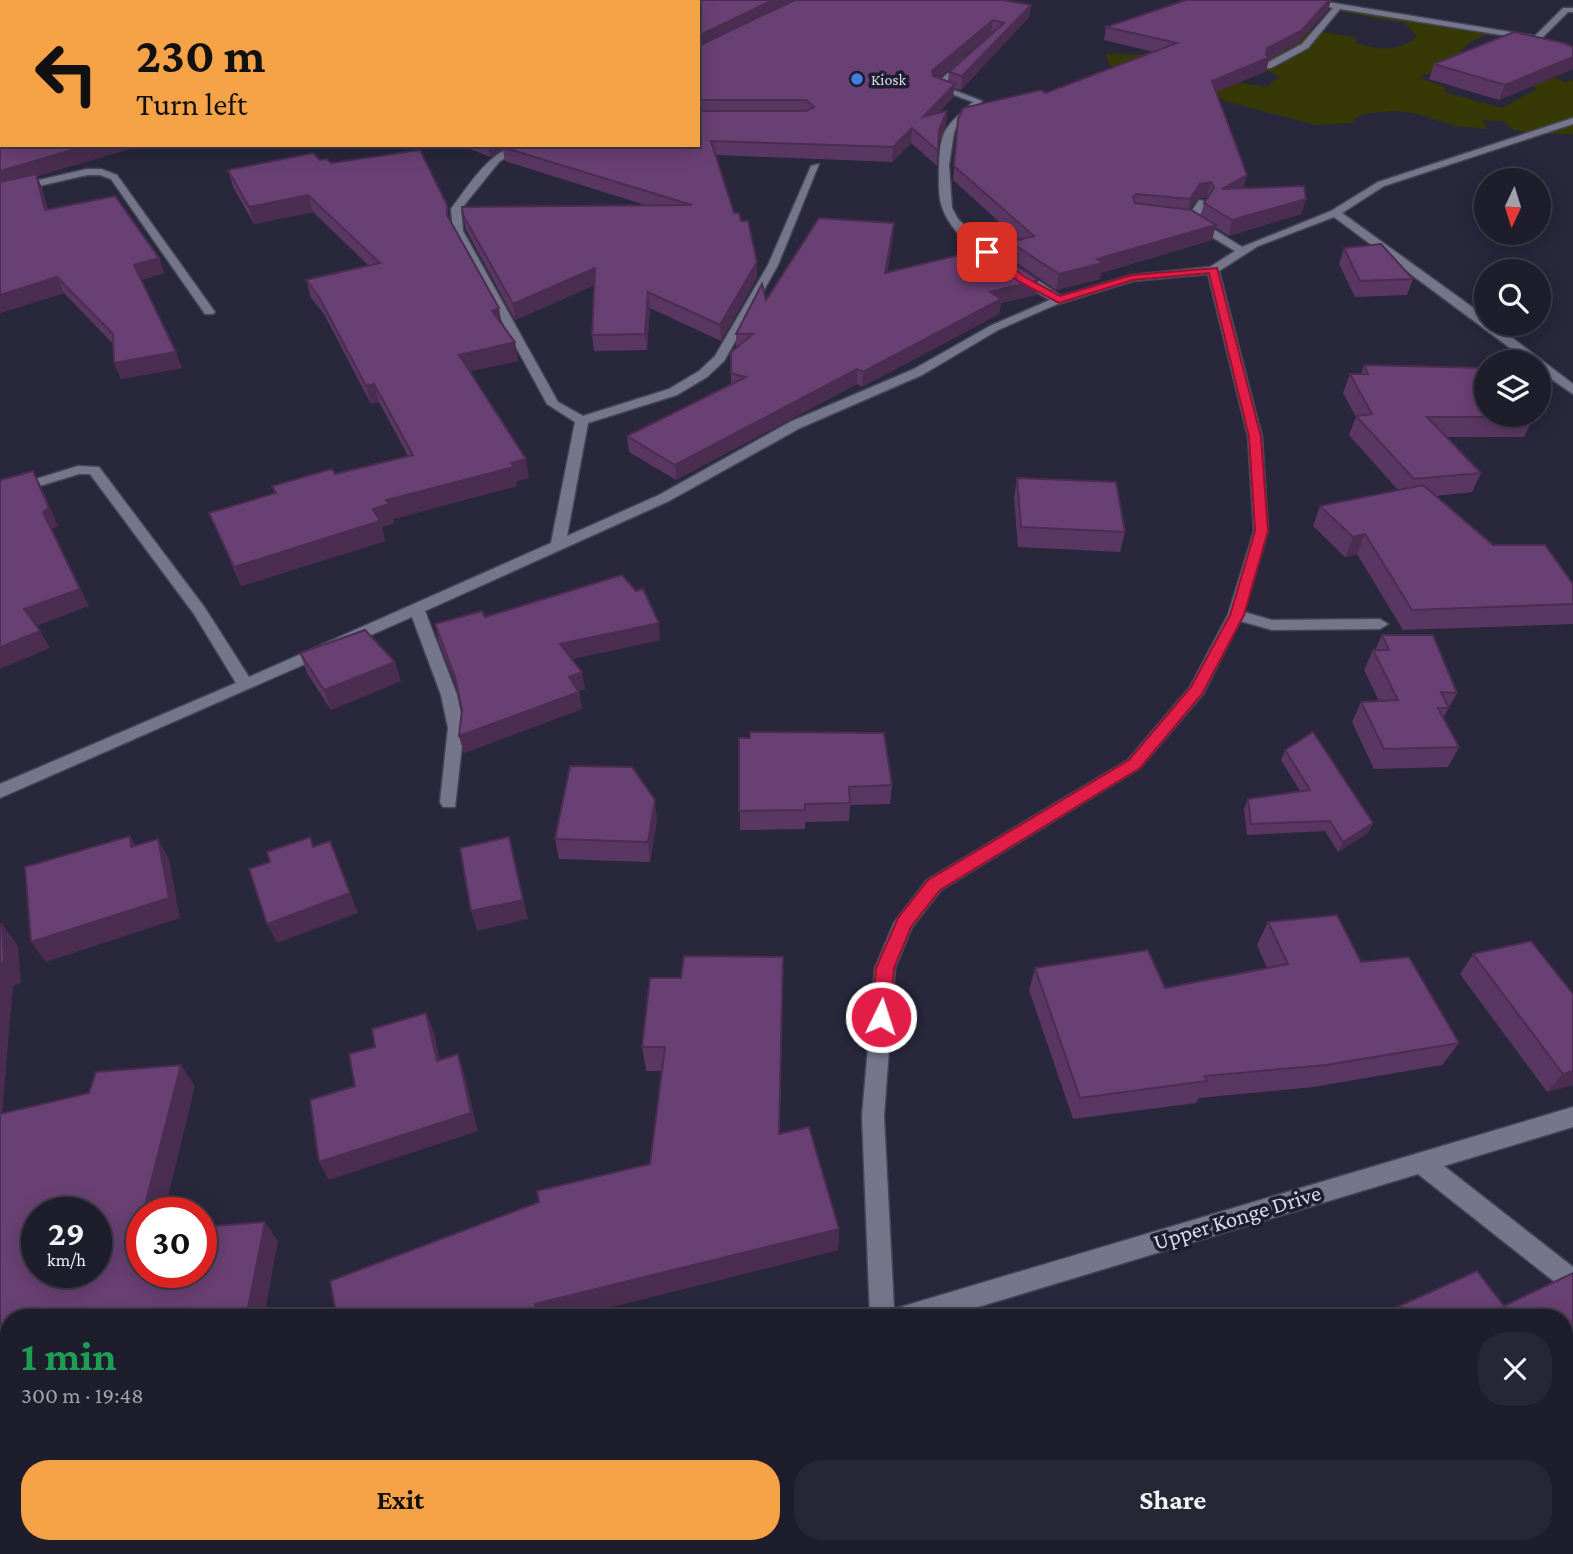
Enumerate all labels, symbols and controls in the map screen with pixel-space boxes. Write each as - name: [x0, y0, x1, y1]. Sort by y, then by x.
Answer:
- icon: left: [21, 28, 112, 119]
- text: 230 m: [136, 28, 266, 83]
- marker: Kiosk: [849, 71, 865, 87]
- place label: Kiosk: [871, 71, 907, 88]
- text: Turn left: [136, 86, 247, 122]
- north arrow: [1474, 168, 1550, 245]
- map controls: [1474, 168, 1551, 427]
- pin: [957, 222, 1017, 282]
- icon: arrive: [968, 233, 1006, 271]
- button: search: [1474, 259, 1551, 336]
- button: layers: [1474, 350, 1551, 427]
- position arrow: [844, 980, 918, 1054]
- street label: Upper Konge Drive: [1150, 1179, 1324, 1255]
- speed limit sign: 30: [126, 1197, 217, 1288]
- text: 29: [48, 1214, 85, 1253]
- text: km/h: [47, 1250, 86, 1270]
- text: 1 min: [21, 1332, 117, 1379]
- button: close: [1478, 1332, 1552, 1406]
- text: 300 m · 19:48: [21, 1382, 144, 1408]
- button: Exit: [21, 1460, 780, 1540]
- button: Share: [794, 1460, 1552, 1540]

